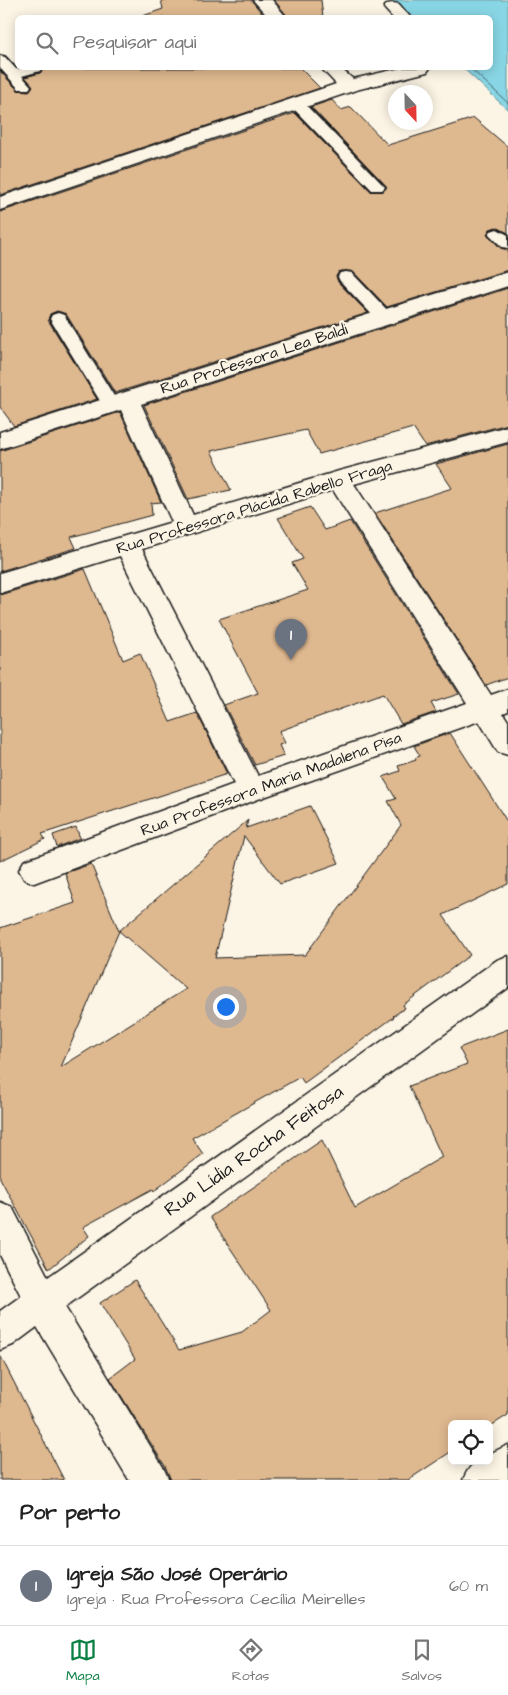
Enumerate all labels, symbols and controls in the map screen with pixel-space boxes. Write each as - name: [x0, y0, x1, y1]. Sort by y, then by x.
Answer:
- search box: [15, 15, 493, 70]
- icon: search: [33, 29, 61, 57]
- text: Pesquisar aqui: [73, 29, 196, 56]
- north arrow: [388, 85, 433, 130]
- street label: Rua Professora Lea Baldi: [158, 318, 351, 400]
- street label: Rua Professora Plácida Rabello Fraga: [114, 455, 395, 560]
- pin: 1: [275, 619, 307, 660]
- street label: Rua Professora Maria Madalena Pisa: [138, 726, 404, 842]
- your location: [213, 994, 239, 1020]
- street label: Rua Lídia Rocha Feitosa: [159, 1079, 349, 1223]
- map controls: [448, 1420, 493, 1465]
- button: locate: [448, 1420, 493, 1465]
- text: Por perto: [20, 1498, 120, 1527]
- text: Igreja São José Operário: [67, 1561, 287, 1588]
- text: 1: [35, 1575, 37, 1597]
- text: 60 m: [449, 1575, 488, 1597]
- text: Igreja · Rua Professora Cecília Meirelles: [67, 1588, 365, 1610]
- tab: Mapa: [66, 1636, 100, 1686]
- tab: Rotas: [232, 1636, 269, 1686]
- tab: Salvos: [401, 1636, 442, 1686]

